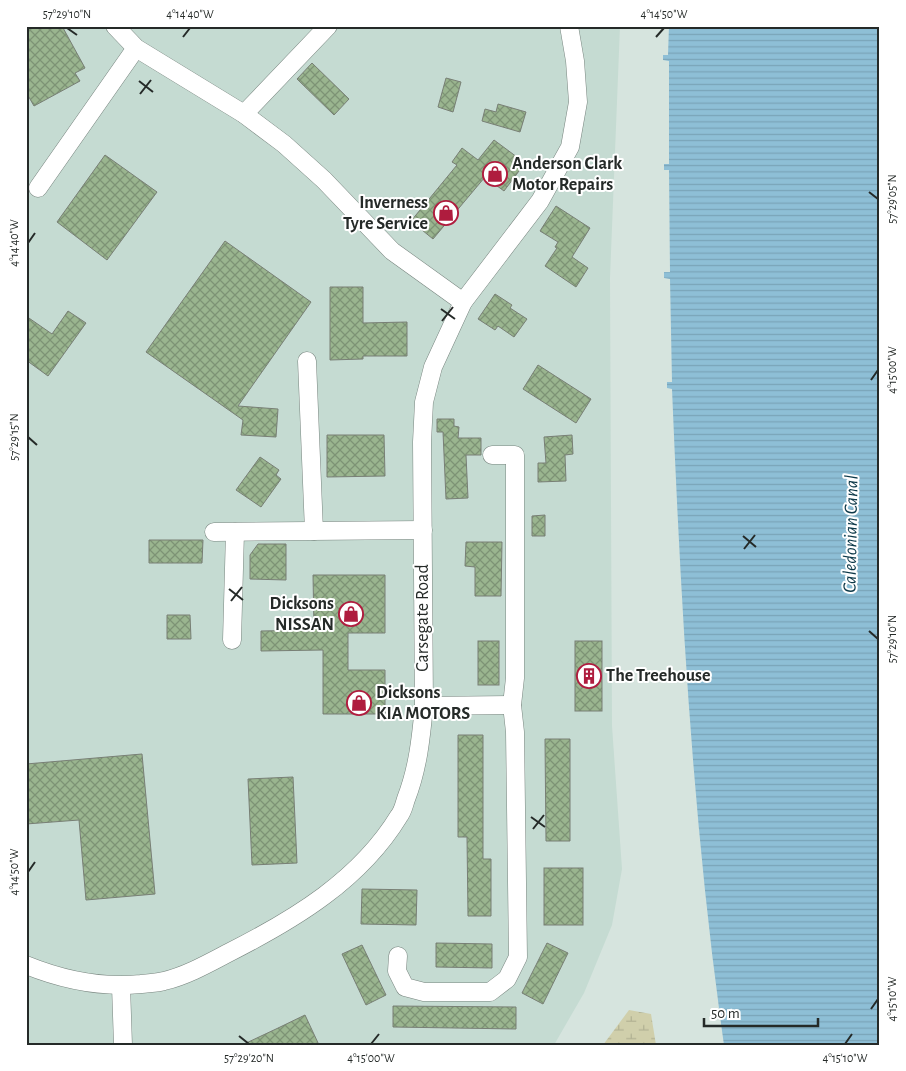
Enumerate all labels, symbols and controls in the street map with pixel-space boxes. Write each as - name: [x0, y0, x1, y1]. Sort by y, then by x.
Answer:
- text: 57°29'10"N: [43, 8, 91, 20]
- text: 4°14'40"W: [166, 8, 214, 20]
- text: 4°14'50"W: [641, 8, 688, 20]
- place label: Anderson Clark Motor Repairs: [512, 155, 622, 194]
- shop icon: Anderson Clark Motor Repairs: [482, 161, 508, 187]
- text: 57°29'05"N: [886, 174, 898, 224]
- place label: Inverness Tyre Service: [343, 194, 428, 233]
- shop icon: Inverness Tyre Service: [433, 200, 459, 226]
- text: 4°14'40"W: [8, 219, 20, 267]
- text: 4°15'00"W: [886, 346, 898, 394]
- text: 57°29'15"N: [8, 413, 20, 461]
- water label: Caledonian Canal: [840, 475, 862, 593]
- street label: Carsegate Road: [414, 564, 432, 672]
- place label: Dicksons NISSAN: [270, 595, 334, 634]
- shop icon: Dicksons NISSAN: [338, 601, 364, 627]
- text: 57°29'10"N: [886, 615, 898, 663]
- building icon: The Treehouse: [576, 663, 602, 689]
- place label: The Treehouse: [606, 667, 710, 685]
- place label: Dicksons KIA MOTORS: [376, 684, 470, 723]
- shop icon: Dicksons KIA MOTORS: [346, 690, 372, 716]
- text: 4°14'50"W: [8, 848, 20, 895]
- text: 4°15'10"W: [886, 976, 898, 1022]
- scale bar: [704, 996, 817, 1028]
- text: 50 m: [711, 1006, 740, 1021]
- text: 57°29'20"N: [224, 1052, 274, 1064]
- text: 4°15'00"W: [347, 1052, 395, 1064]
- text: 4°15'10"W: [822, 1052, 868, 1064]

